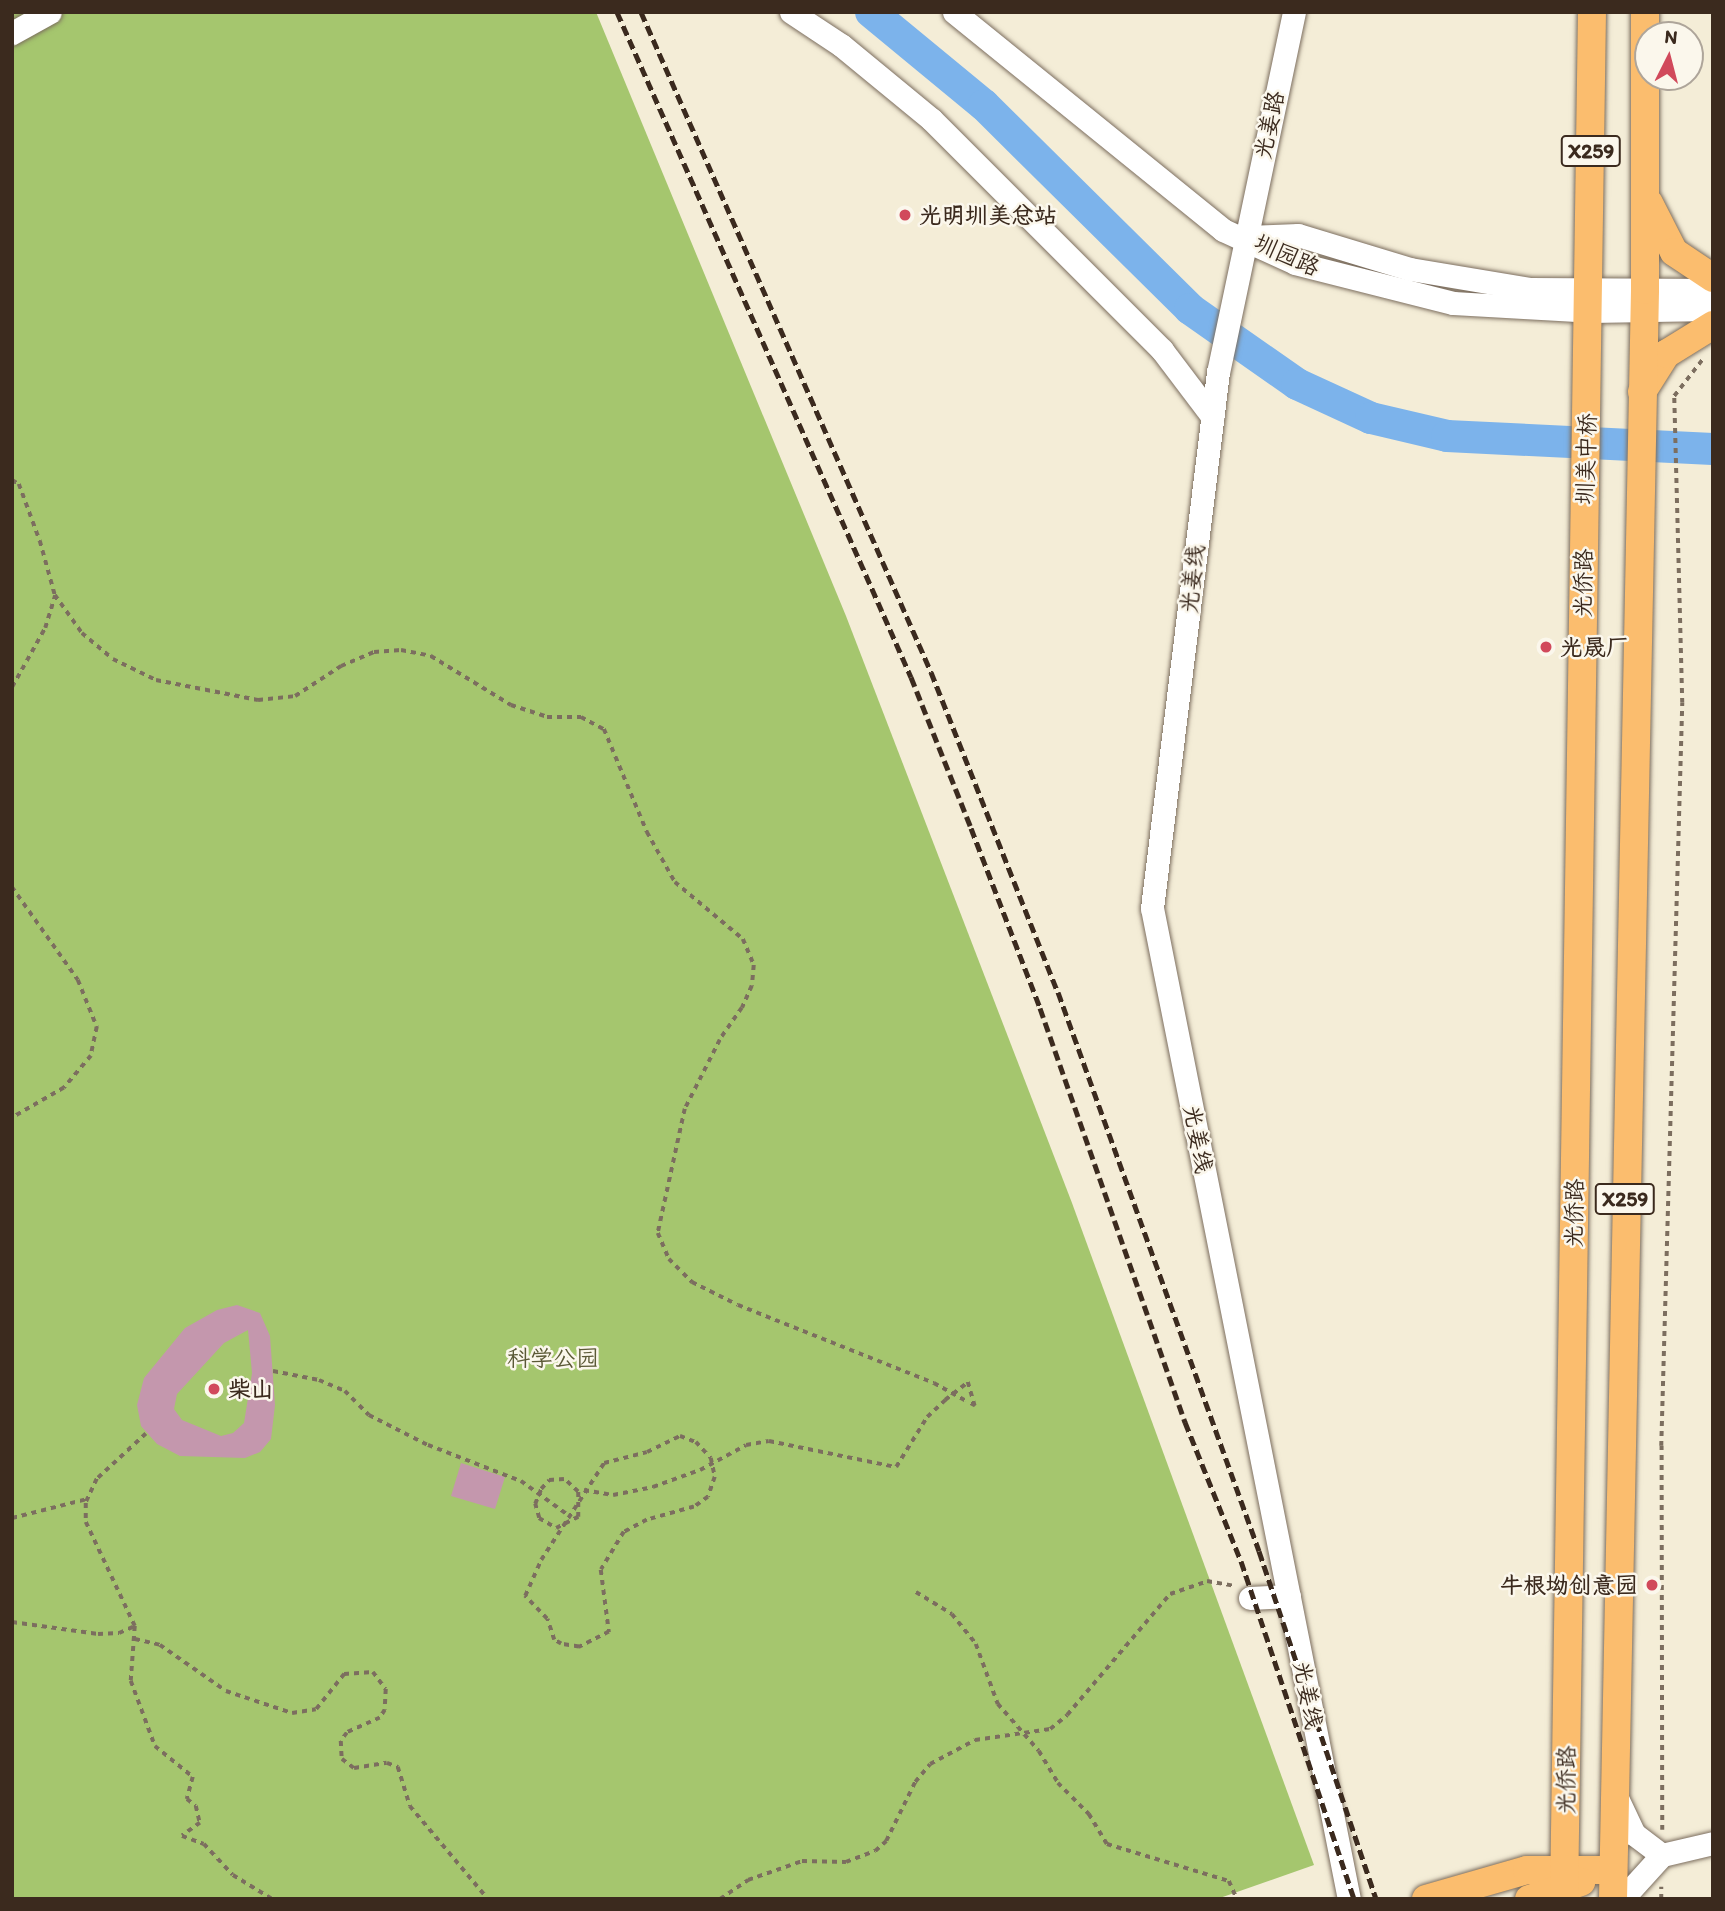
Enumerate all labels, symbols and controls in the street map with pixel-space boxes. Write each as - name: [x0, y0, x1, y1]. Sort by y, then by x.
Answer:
- north arrow: [1634, 21, 1704, 91]
- text: N: [1663, 24, 1679, 49]
- street label: 光姜路: [1248, 88, 1290, 162]
- road number: X259: [1560, 134, 1622, 168]
- place label: 光明圳美总站: [919, 201, 1057, 229]
- marker: 光明圳美总站: [897, 207, 913, 223]
- street label: 圳园路: [1250, 228, 1324, 282]
- street label: 圳美中桥: [1571, 413, 1601, 505]
- street label: 光姜线: [1174, 543, 1210, 615]
- street label: 光侨路: [1569, 548, 1597, 618]
- place label: 光晟厂: [1560, 633, 1629, 661]
- marker: 光晟厂: [1538, 639, 1554, 655]
- street label: 光姜线: [1178, 1103, 1218, 1175]
- street label: 光侨路: [1560, 1178, 1588, 1248]
- road number: X259: [1594, 1182, 1656, 1216]
- park label: 科学公园: [507, 1344, 599, 1372]
- place label: 柴山: [228, 1375, 274, 1403]
- marker: 柴山: [206, 1381, 222, 1397]
- place label: 牛根坳创意园: [1500, 1571, 1638, 1599]
- marker: 牛根坳创意园: [1644, 1577, 1660, 1593]
- street label: 光姜线: [1288, 1659, 1328, 1731]
- street label: 光侨路: [1552, 1745, 1580, 1815]

